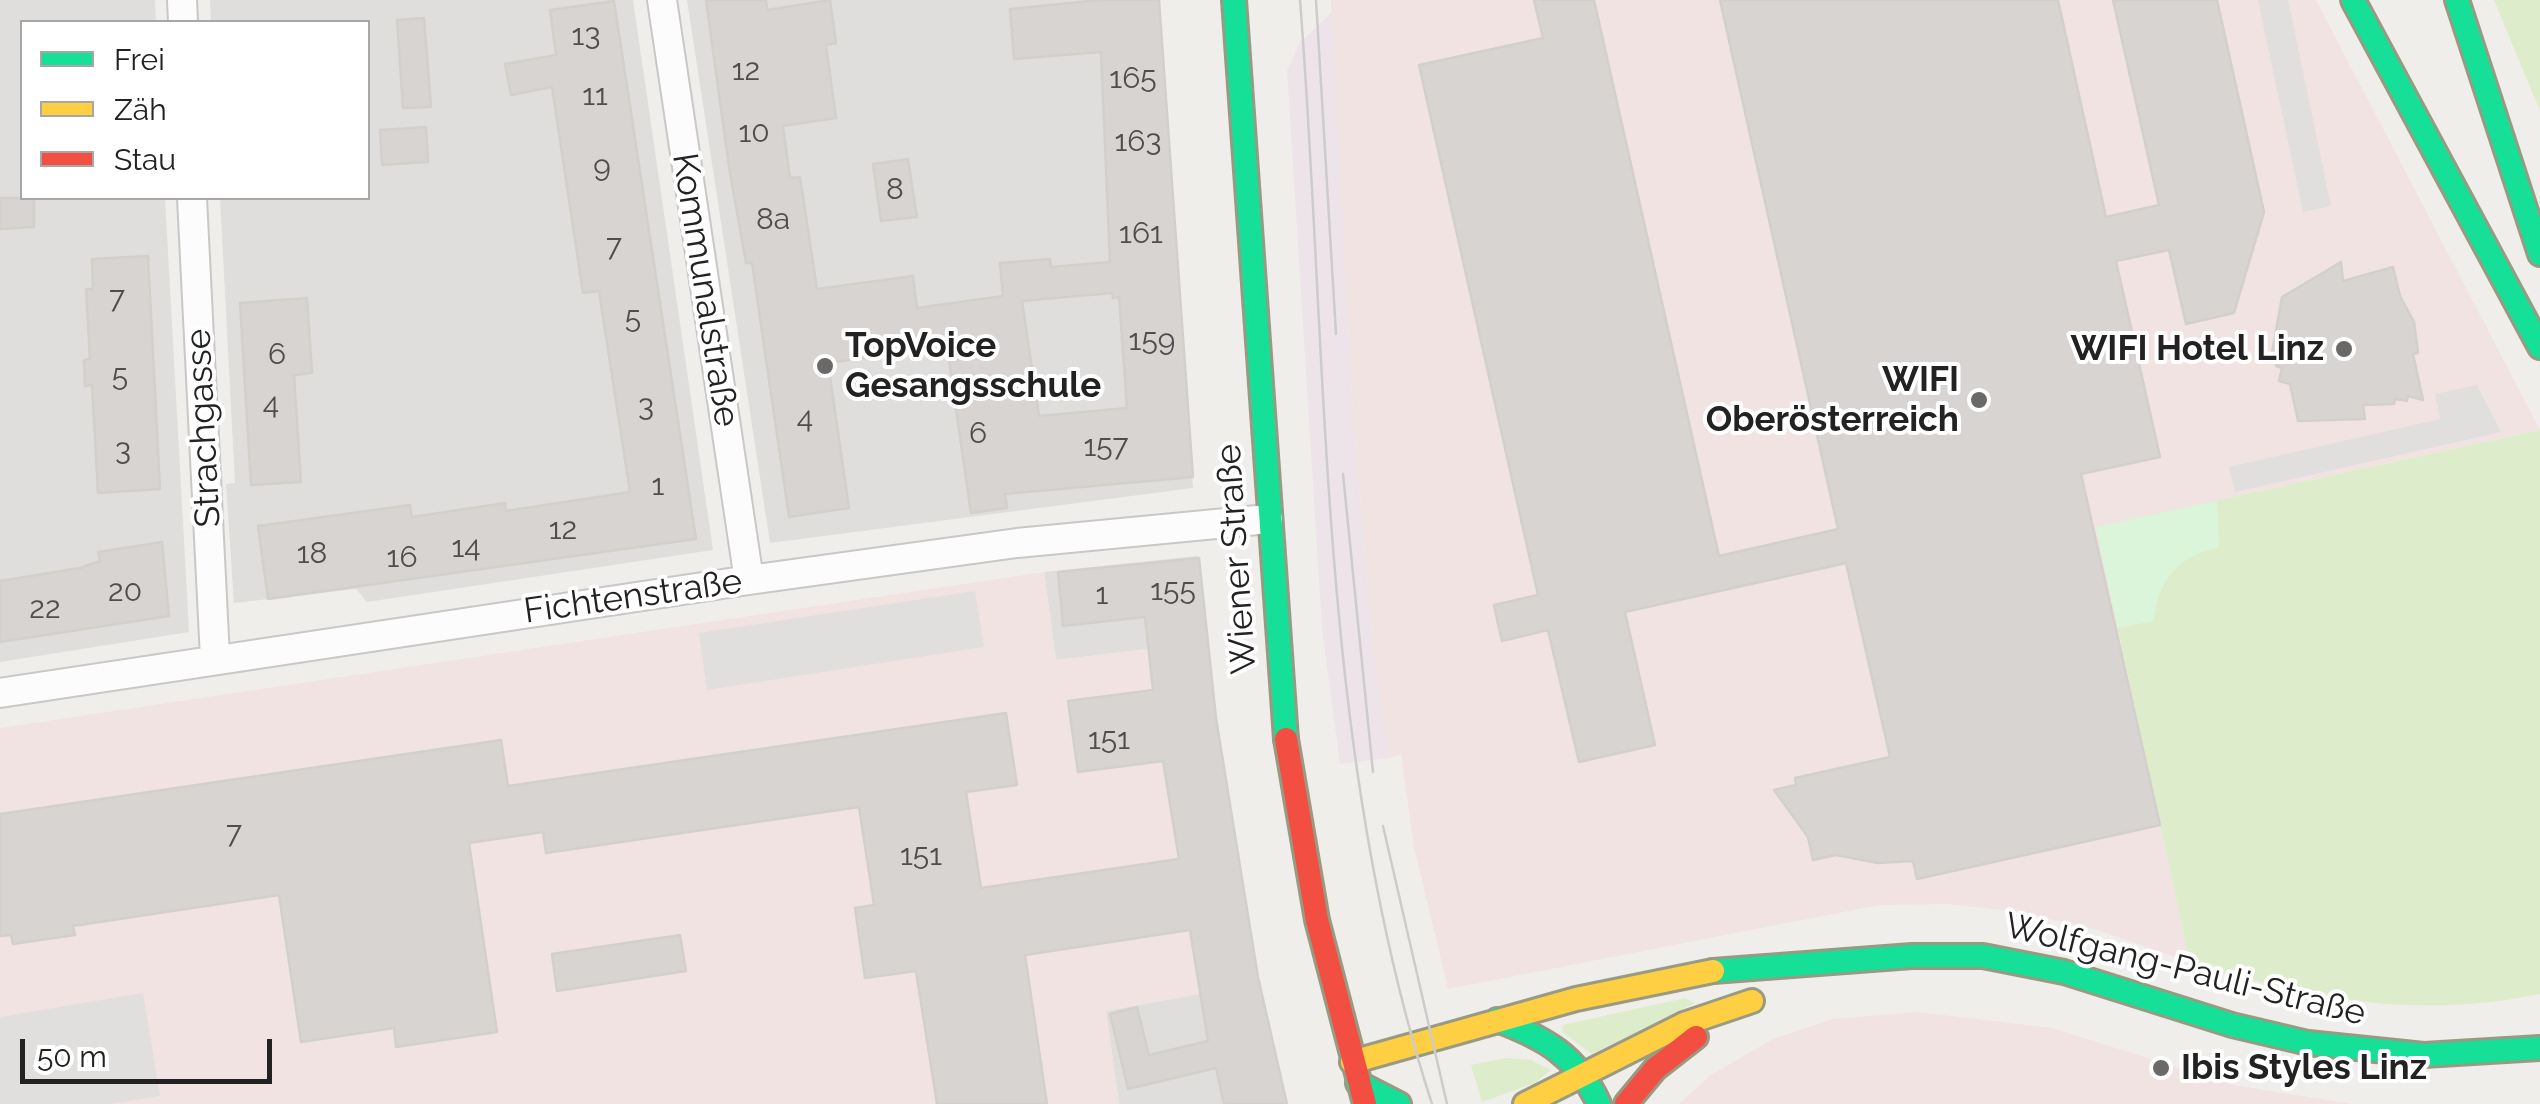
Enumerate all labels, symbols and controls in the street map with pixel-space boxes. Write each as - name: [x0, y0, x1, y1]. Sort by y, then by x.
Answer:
- house number: 13: [572, 18, 600, 54]
- legend: [20, 20, 370, 200]
- text: Frei: [114, 42, 165, 77]
- house number: 12: [732, 53, 760, 89]
- house number: 165: [1109, 61, 1157, 97]
- house number: 11: [582, 78, 608, 114]
- text: Zäh: [114, 92, 167, 127]
- house number: 10: [738, 115, 770, 151]
- house number: 163: [1115, 124, 1161, 160]
- text: Stau: [114, 142, 176, 177]
- house number: 9: [593, 149, 611, 185]
- street label: Kommunalstraße: [663, 150, 747, 430]
- house number: 8: [886, 172, 904, 208]
- house number: 8a: [756, 202, 790, 238]
- house number: 161: [1119, 216, 1163, 252]
- house number: 7: [606, 229, 622, 265]
- house number: 7: [109, 281, 125, 317]
- house number: 5: [625, 301, 641, 337]
- house number: 159: [1129, 323, 1175, 359]
- place label: TopVoice Gesangsschule: [845, 325, 1101, 407]
- street label: Strachgasse: [178, 328, 230, 528]
- place label: WIFI Hotel Linz: [2071, 328, 2324, 370]
- house number: 6: [268, 337, 286, 373]
- marker: WIFI Hotel Linz: [2333, 338, 2355, 360]
- marker: TopVoice Gesangsschule: [814, 355, 836, 377]
- house number: 5: [112, 359, 128, 395]
- place label: WIFI Oberösterreich: [1706, 359, 1959, 441]
- house number: 4: [263, 387, 279, 423]
- house number: 3: [638, 389, 654, 425]
- marker: WIFI Oberösterreich: [1968, 389, 1990, 411]
- house number: 4: [797, 401, 813, 437]
- house number: 6: [969, 416, 987, 452]
- house number: 157: [1083, 429, 1129, 465]
- house number: 3: [115, 433, 131, 469]
- street label: Wiener Straße: [1208, 442, 1266, 676]
- house number: 1: [652, 468, 664, 504]
- house number: 12: [549, 512, 577, 548]
- house number: 14: [451, 530, 481, 566]
- house number: 18: [297, 536, 327, 572]
- house number: 16: [387, 540, 417, 576]
- street label: Fichtenstraße: [521, 561, 745, 633]
- house number: 155: [1150, 573, 1196, 609]
- house number: 20: [108, 574, 142, 610]
- house number: 1: [1096, 577, 1108, 613]
- house number: 22: [29, 591, 61, 627]
- house number: 151: [1088, 722, 1130, 758]
- house number: 7: [226, 816, 242, 852]
- house number: 151: [900, 838, 942, 874]
- street label: Wolfgang-Pauli-Straße: [2000, 905, 2370, 1035]
- scale bar: [25, 1019, 278, 1081]
- text: 50 m: [37, 1039, 107, 1074]
- place label: Ibis Styles Linz: [2181, 1047, 2427, 1089]
- marker: Ibis Styles Linz: [2150, 1057, 2172, 1079]

